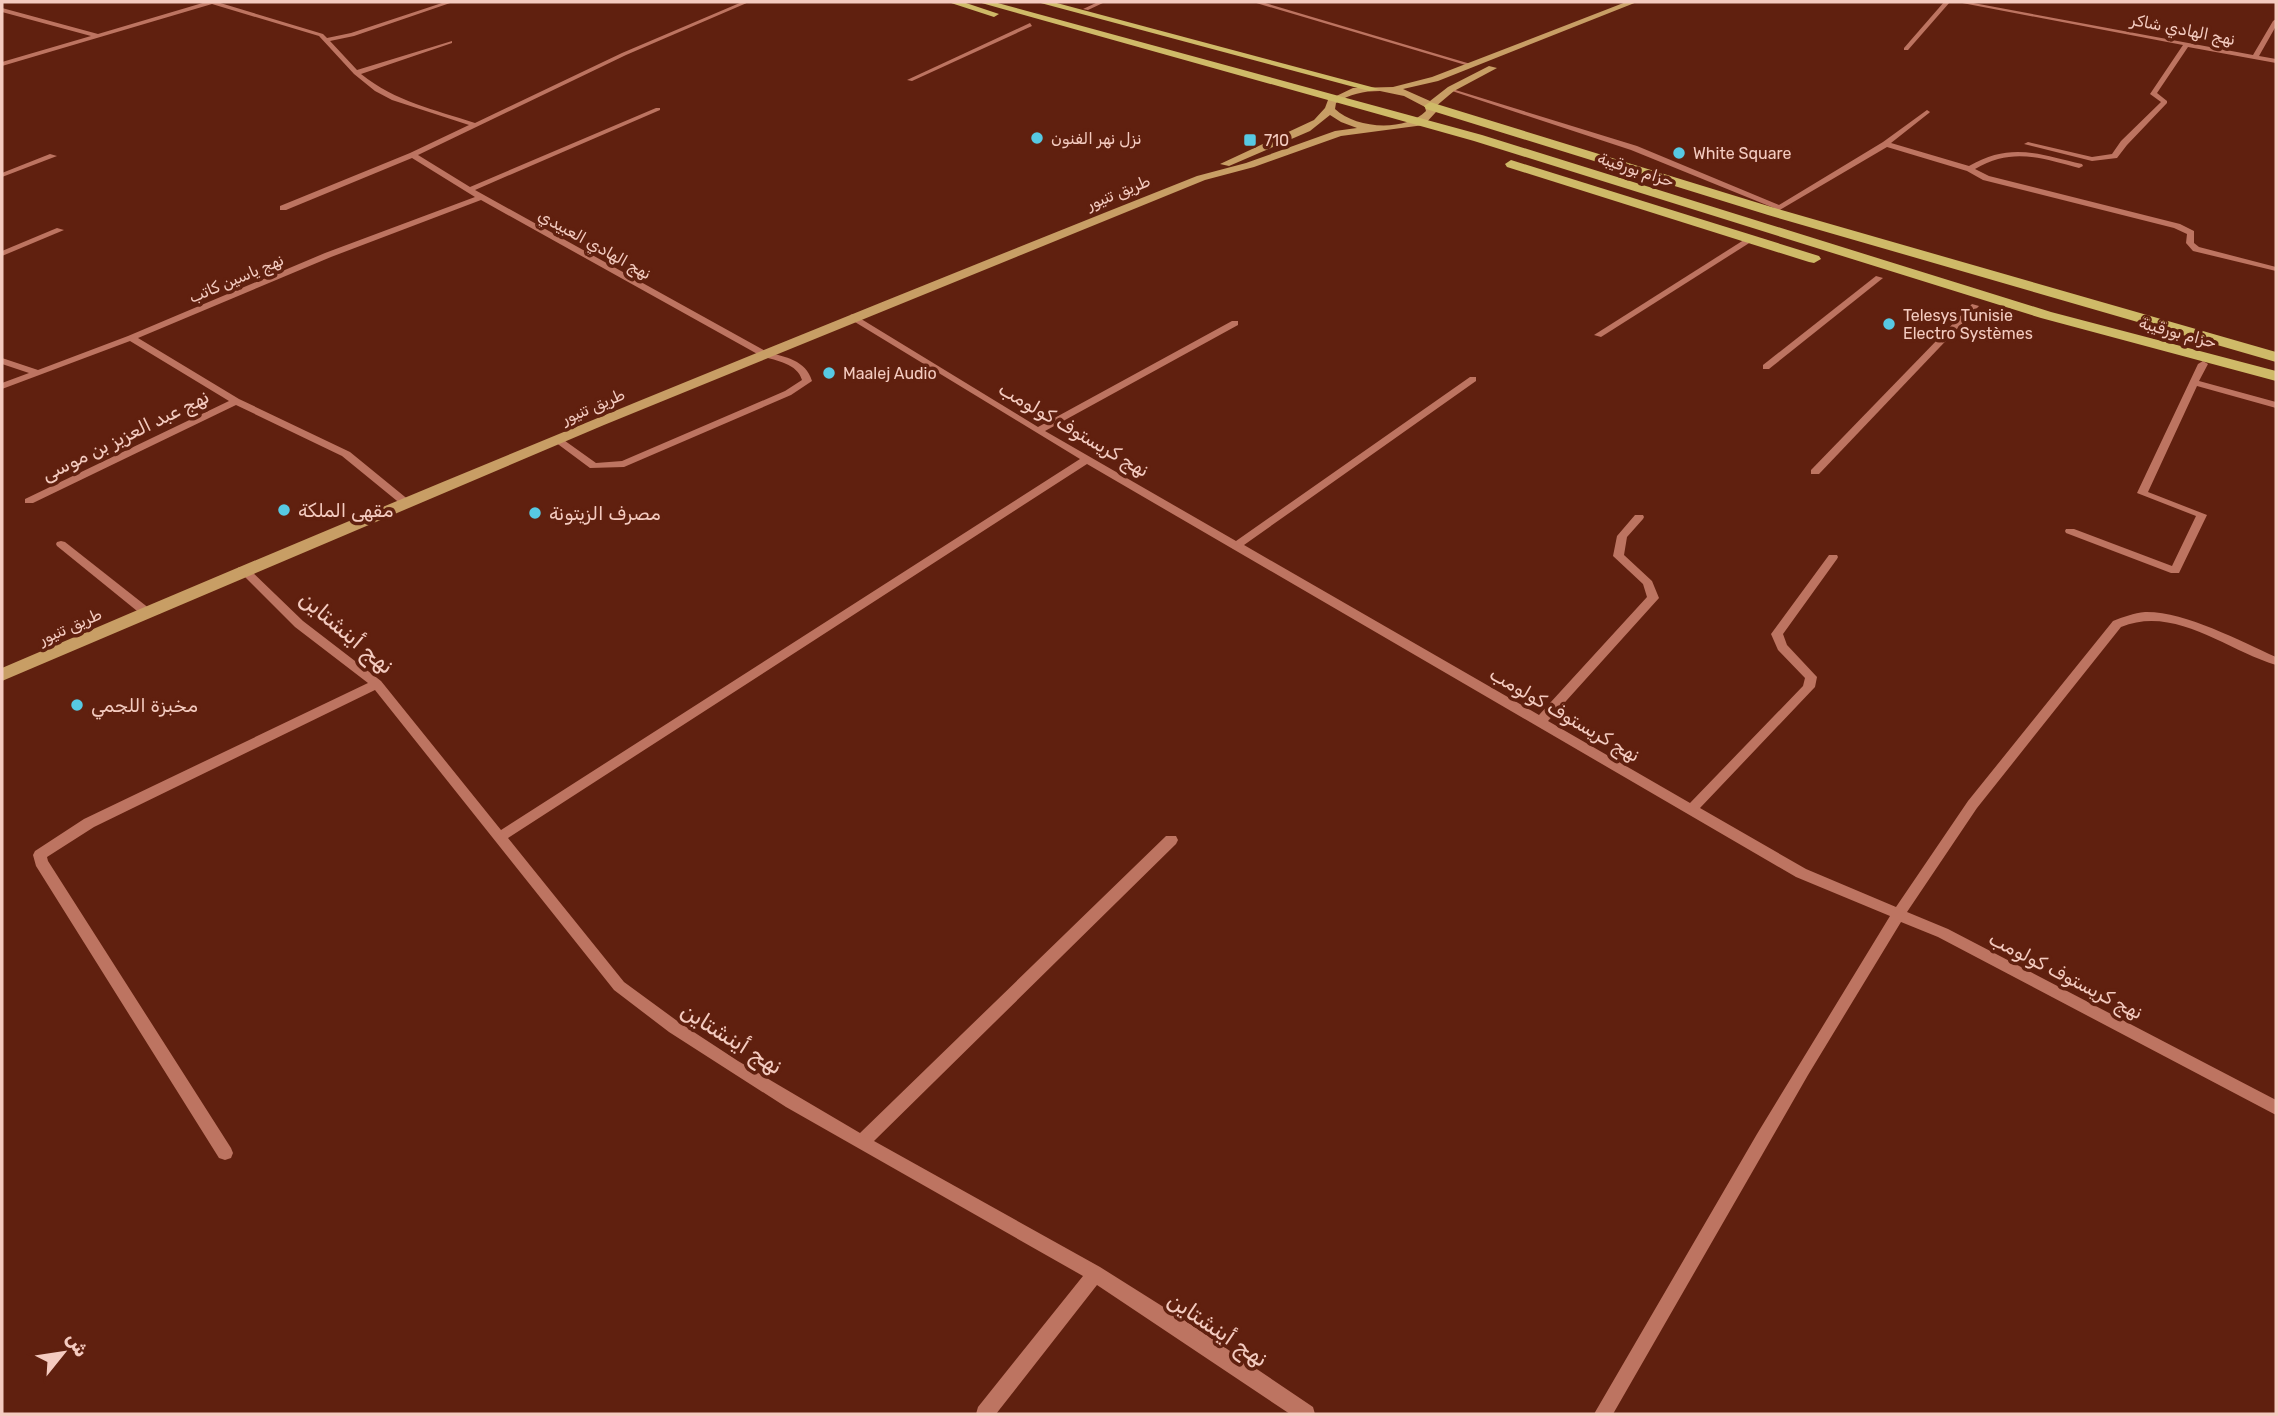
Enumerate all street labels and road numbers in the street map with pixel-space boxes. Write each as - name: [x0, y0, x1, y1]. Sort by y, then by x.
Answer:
- street label: نهج الهادي شاكر: [2128, 10, 2237, 51]
- street label: حزام بورقيبة: [1595, 148, 1677, 192]
- street label: طريق تنيور: [1083, 171, 1153, 215]
- street label: نهج الهادي العبيدي: [534, 205, 655, 285]
- street label: نهج ياسين كاتب: [186, 250, 287, 309]
- street label: حزام بورقيبة: [2137, 313, 2219, 353]
- street label: نهج كريستوف كولومب: [993, 377, 1153, 484]
- street label: نهج عبد العزيز بن موسى: [38, 385, 214, 488]
- street label: طريق تنيور: [558, 385, 628, 430]
- street label: نهج أينشتاين: [293, 584, 400, 681]
- street label: طريق تنيور: [35, 604, 105, 650]
- street label: نهج كريستوف كولومب: [1484, 662, 1644, 769]
- street label: نهج كريستوف كولومب: [1984, 927, 2147, 1026]
- street label: نهج أينشتاين: [675, 996, 788, 1082]
- street label: نهج أينشتاين: [1161, 1285, 1274, 1374]

